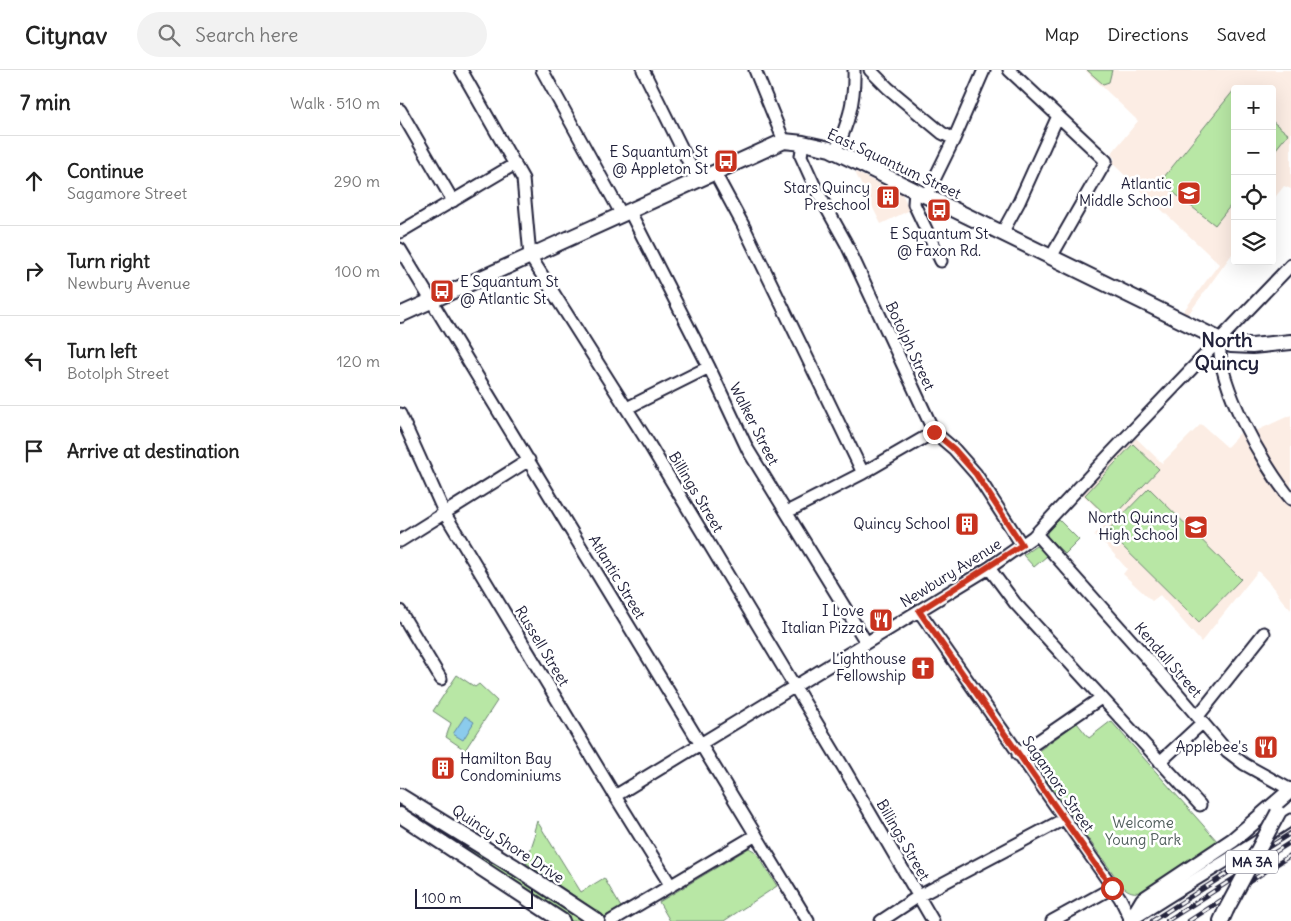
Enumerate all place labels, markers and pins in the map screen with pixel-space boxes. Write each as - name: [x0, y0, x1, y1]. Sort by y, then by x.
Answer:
- place label: E Squantum St @ Appleton St: [609, 142, 708, 178]
- bus stop icon: E Squantum St @ Appleton St: [713, 148, 739, 174]
- place label: Atlantic Middle School: [1079, 174, 1172, 210]
- place label: Stars Quincy Preschool: [784, 178, 870, 214]
- school or university icon: Atlantic Middle School: [1176, 180, 1202, 206]
- building icon: Stars Quincy Preschool: [875, 184, 901, 210]
- bus stop icon: E Squantum St @ Faxon Rd.: [926, 197, 952, 223]
- place label: E Squantum St @ Faxon Rd.: [890, 224, 988, 260]
- place label: E Squantum St @ Atlantic St: [460, 272, 559, 308]
- bus stop icon: E Squantum St @ Atlantic St: [429, 278, 455, 304]
- place label: North Quincy High School: [1088, 508, 1178, 544]
- building icon: Quincy School: [954, 511, 980, 537]
- place label: Quincy School: [853, 514, 950, 533]
- school or university icon: North Quincy High School: [1183, 514, 1209, 540]
- place label: I Love Italian Pizza: [781, 601, 864, 637]
- restaurant icon: I Love Italian Pizza: [868, 607, 894, 633]
- place label: Lighthouse Fellowship: [832, 649, 906, 685]
- church icon: Lighthouse Fellowship: [910, 655, 936, 681]
- restaurant icon: Applebee's: [1253, 734, 1279, 760]
- place label: Applebee's: [1176, 737, 1248, 756]
- place label: Hamilton Bay Condominiums: [460, 749, 562, 785]
- building icon: Hamilton Bay Condominiums: [430, 755, 456, 781]

